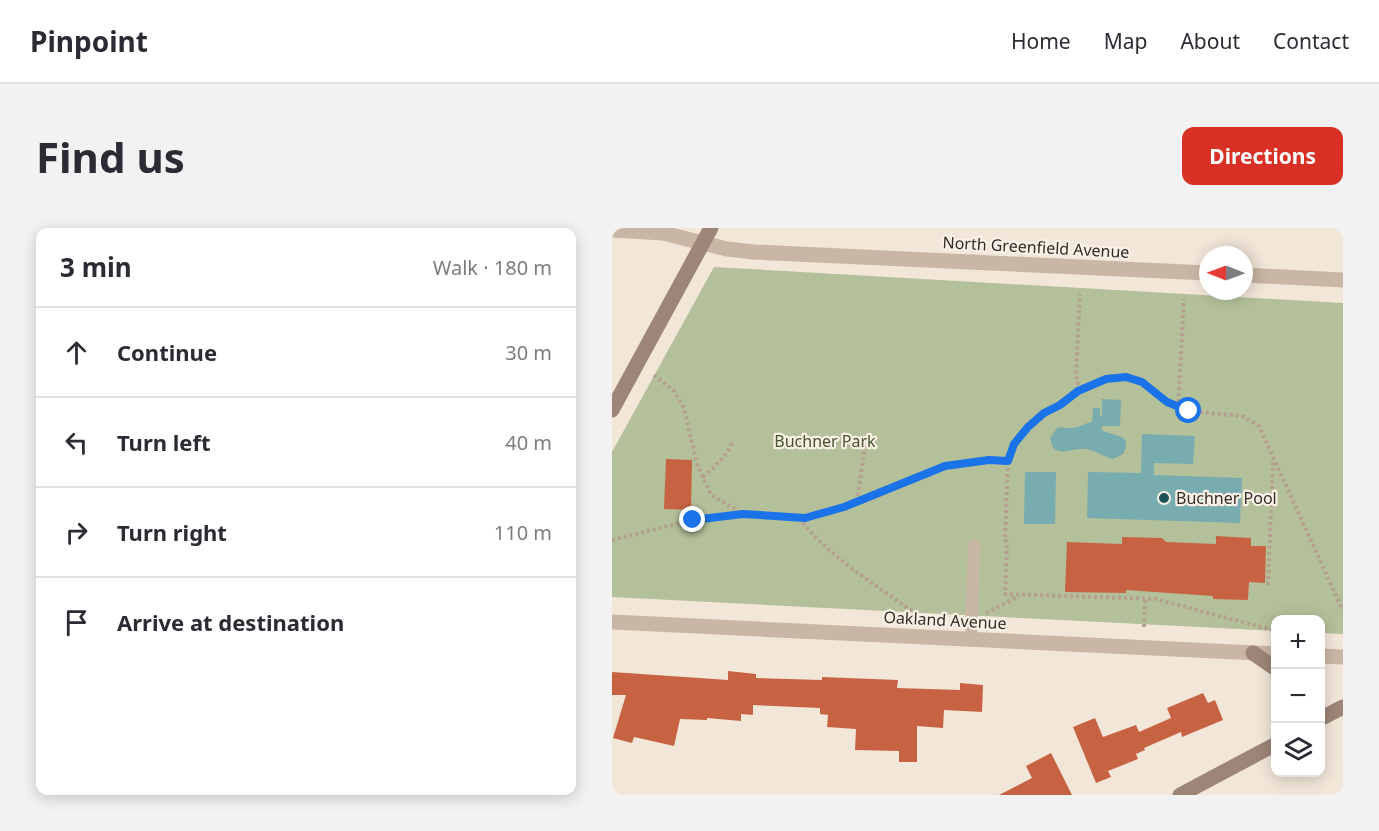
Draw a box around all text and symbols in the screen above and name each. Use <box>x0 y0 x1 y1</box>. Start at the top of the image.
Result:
text: Pinpoint <box>30 22 148 60</box>
text: Home <box>1011 27 1071 55</box>
text: Map <box>1104 27 1147 55</box>
text: About <box>1180 27 1240 55</box>
text: Contact <box>1273 27 1349 55</box>
button: Directions <box>1182 127 1343 185</box>
text: Find us <box>36 128 185 185</box>
street label: North Greenfield Avenue <box>942 231 1130 263</box>
north arrow <box>1199 246 1253 300</box>
text: 3 min <box>60 249 132 285</box>
text: Walk · 180 m <box>433 254 552 281</box>
icon: ahead <box>60 336 93 369</box>
text: Continue <box>117 337 217 367</box>
text: 30 m <box>505 339 552 366</box>
route start <box>1175 397 1201 423</box>
icon: left <box>60 426 93 459</box>
text: Turn left <box>117 427 211 457</box>
text: 40 m <box>505 429 552 456</box>
park label: Buchner Park <box>774 430 876 452</box>
place label: Buchner Pool <box>1176 487 1277 509</box>
marker: Buchner Pool <box>1157 491 1171 505</box>
route end <box>679 506 705 532</box>
icon: right <box>60 516 93 549</box>
text: Turn right <box>117 517 227 547</box>
text: 110 m <box>494 519 552 546</box>
icon: arrive <box>60 606 93 639</box>
street label: Oakland Avenue <box>883 606 1007 634</box>
text: Arrive at destination <box>117 607 344 637</box>
map controls <box>1271 615 1325 777</box>
button: + <box>1271 615 1325 669</box>
button: − <box>1271 669 1325 723</box>
button: layers <box>1271 723 1325 777</box>

